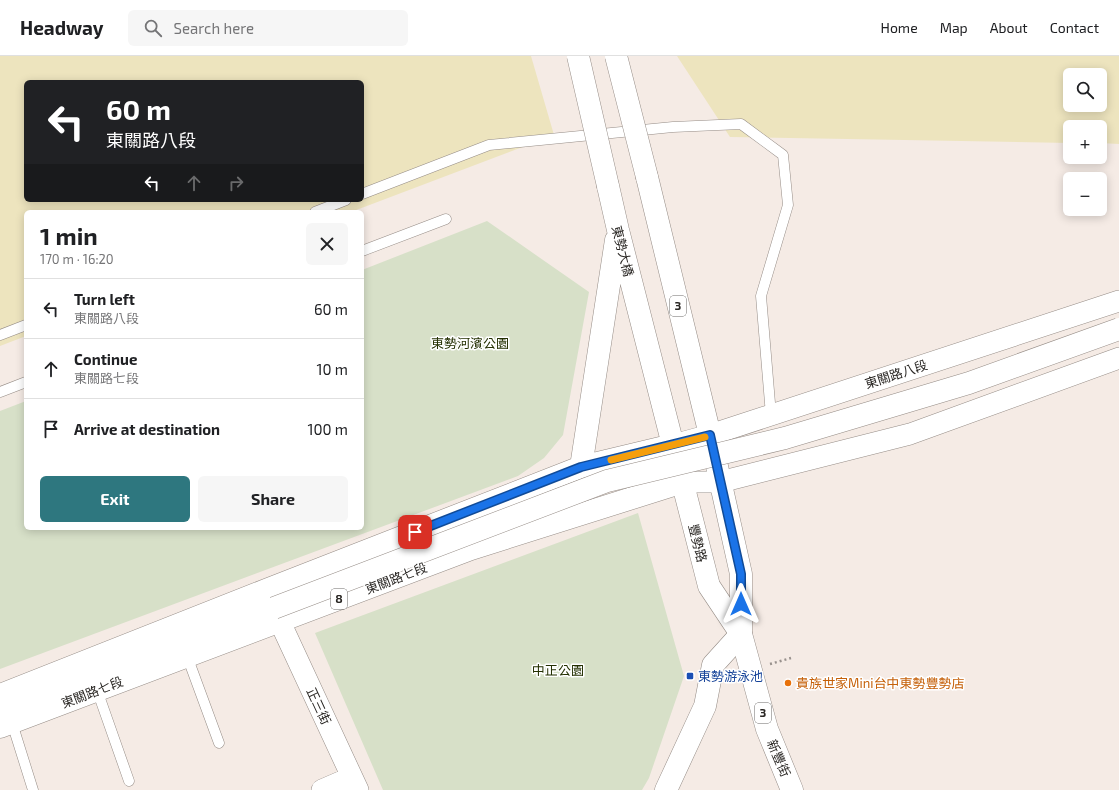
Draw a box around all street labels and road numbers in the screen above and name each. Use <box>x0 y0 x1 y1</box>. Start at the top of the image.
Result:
street label: 東勢大橋 <box>609 224 637 278</box>
road number: 3 <box>670 296 686 316</box>
street label: 東關路八段 <box>863 356 929 392</box>
street label: 豐勢路 <box>686 522 710 564</box>
street label: 東關路七段 <box>363 559 429 597</box>
road number: 8 <box>331 589 347 609</box>
street label: 東關路七段 <box>59 673 125 711</box>
street label: 正三街 <box>304 685 334 727</box>
road number: 3 <box>755 703 771 723</box>
street label: 新豐街 <box>764 737 794 779</box>

